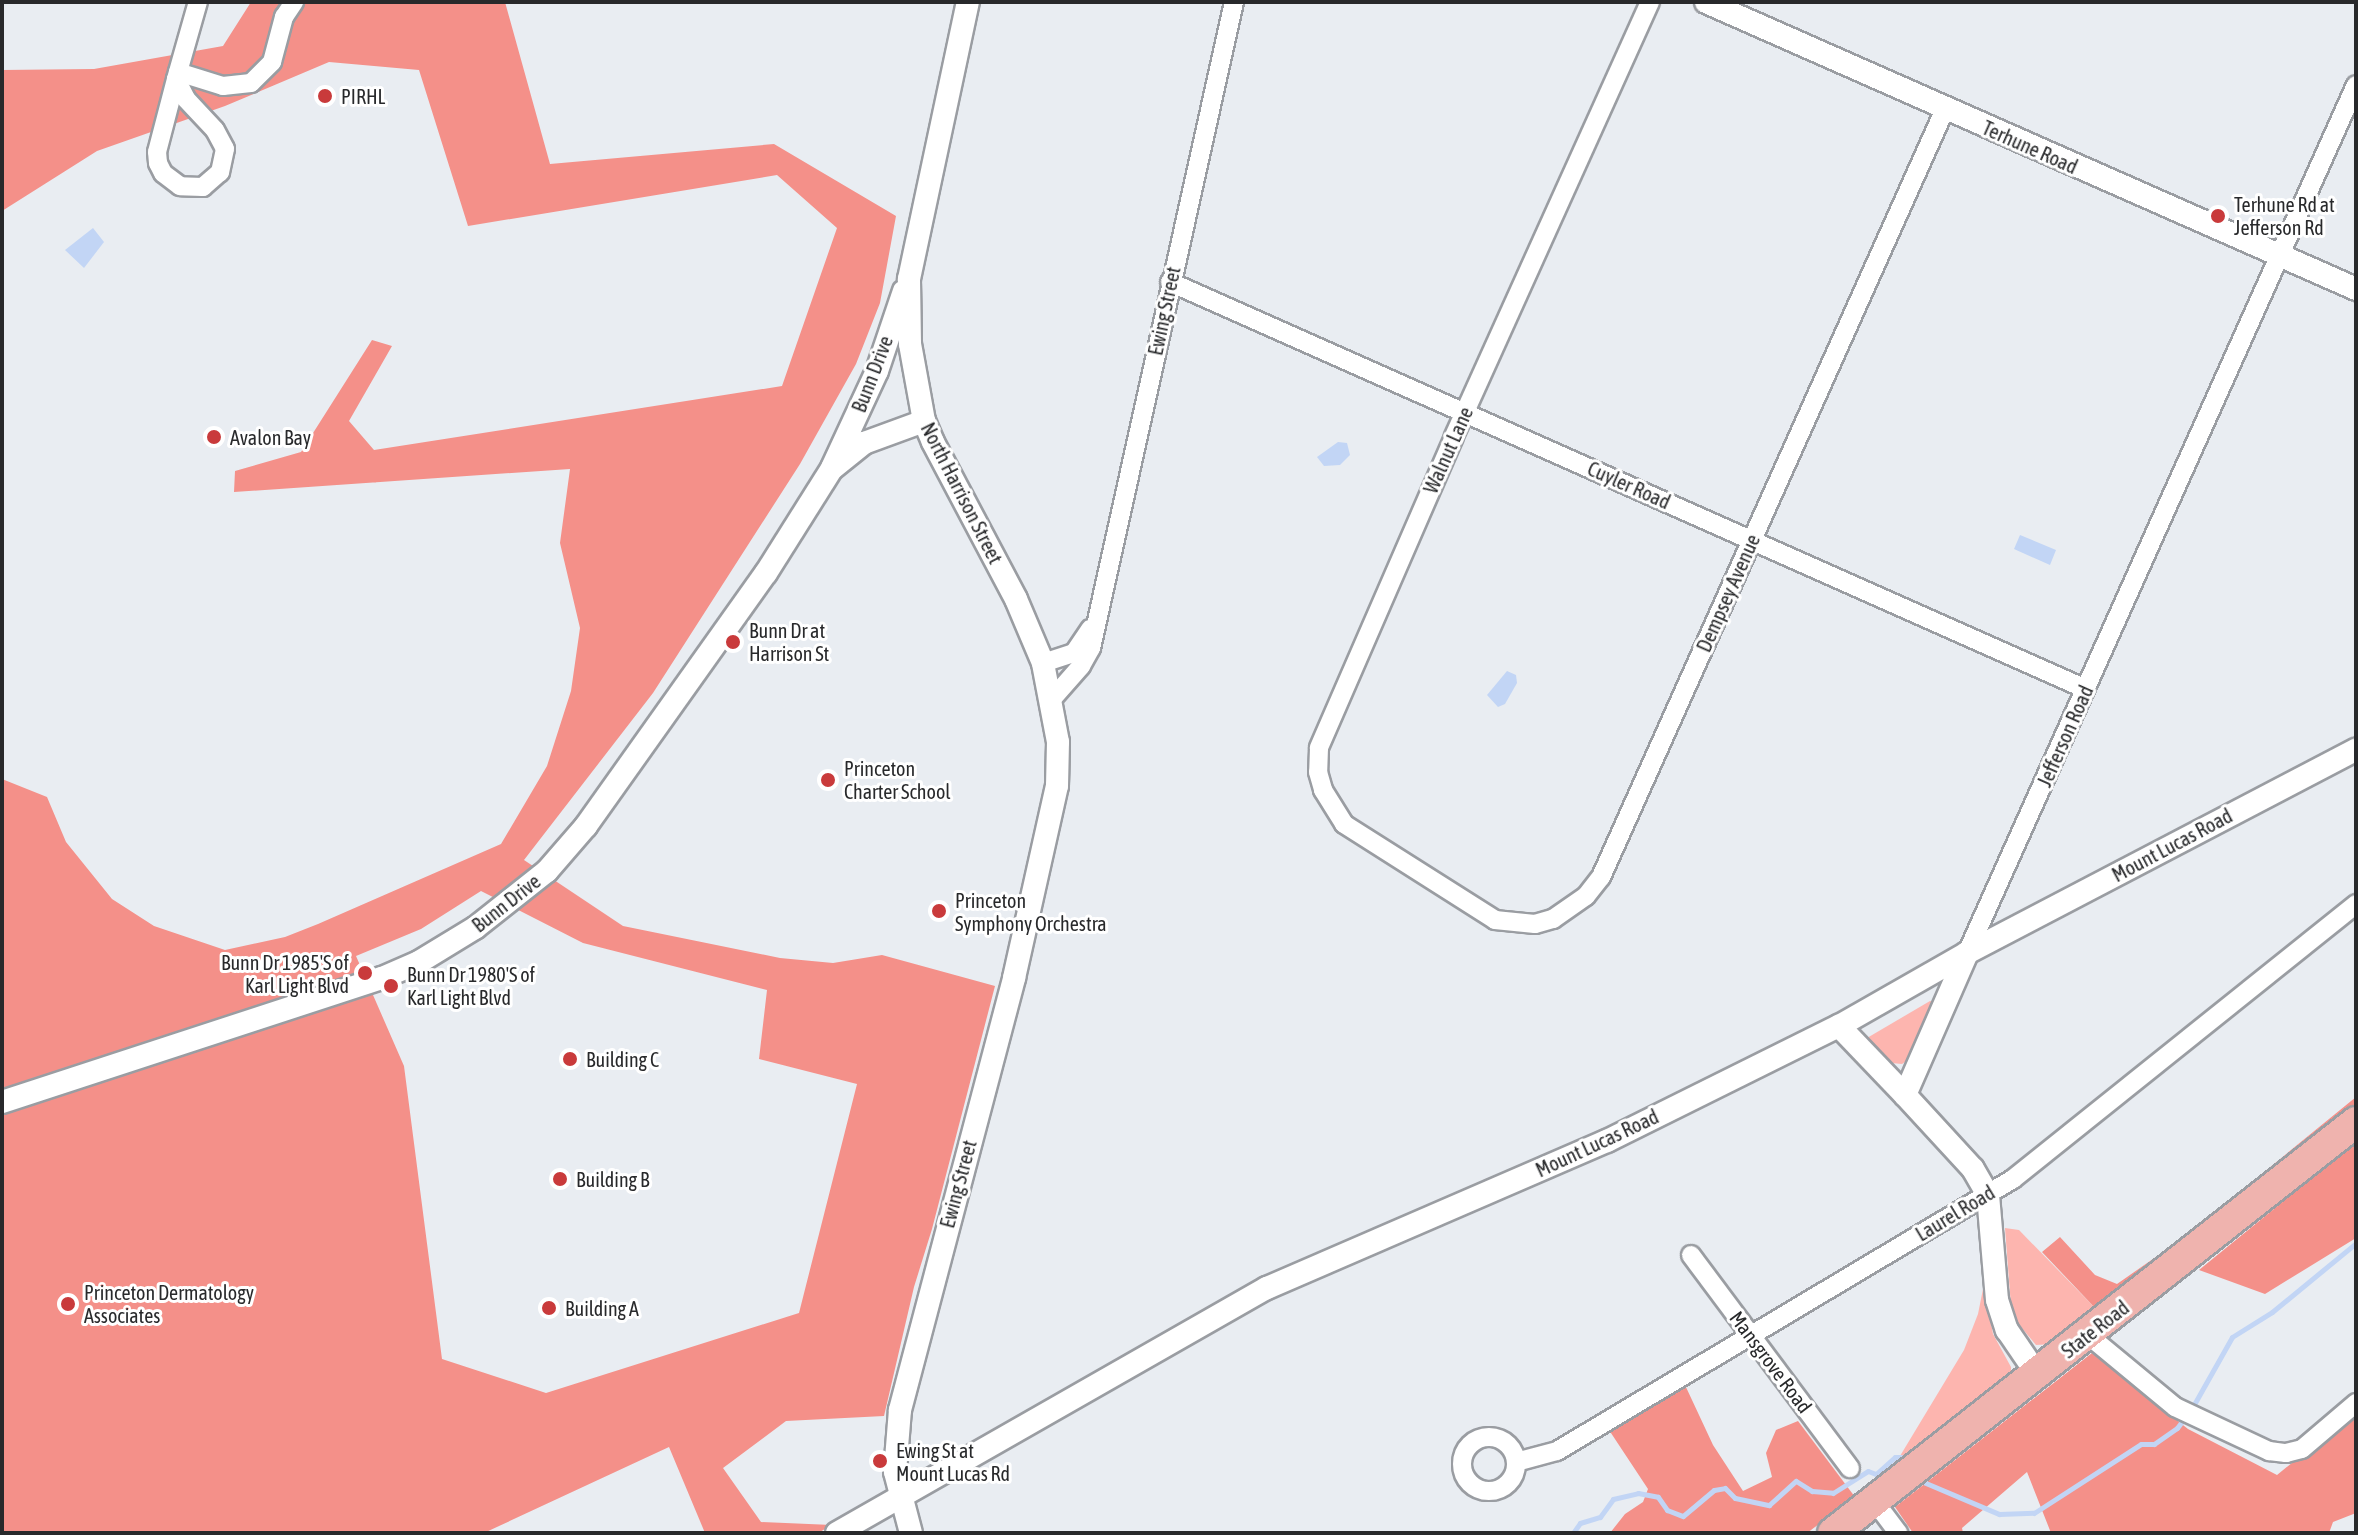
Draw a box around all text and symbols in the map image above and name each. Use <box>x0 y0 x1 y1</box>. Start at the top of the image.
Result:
place label: PIRHL <box>341 84 385 108</box>
marker: PIRHL <box>316 87 334 105</box>
street label: Terhune Road <box>1979 115 2081 179</box>
place label: Terhune Rd at Jefferson Rd <box>2234 192 2335 239</box>
marker: Terhune Rd at Jefferson Rd <box>2209 207 2227 225</box>
street label: Ewing Street <box>1143 264 1185 358</box>
street label: Bunn Drive <box>846 332 898 416</box>
street label: Walnut Lane <box>1418 403 1478 497</box>
street label: North Harrison Street <box>916 418 1008 568</box>
place label: Avalon Bay <box>230 425 311 449</box>
marker: Avalon Bay <box>205 428 223 446</box>
street label: Cuyler Road <box>1584 456 1674 514</box>
street label: Dempsey Avenue <box>1691 530 1765 656</box>
place label: Bunn Dr at Harrison St <box>749 618 829 665</box>
marker: Bunn Dr at Harrison St <box>724 633 742 651</box>
street label: Jefferson Road <box>2032 682 2098 790</box>
place label: Princeton Charter School <box>844 756 951 803</box>
marker: Princeton Charter School <box>819 771 837 789</box>
street label: Mount Lucas Road <box>2108 803 2236 887</box>
street label: Bunn Drive <box>467 869 545 937</box>
place label: Princeton Symphony Orchestra <box>955 888 1106 935</box>
marker: Princeton Symphony Orchestra <box>930 902 948 920</box>
place label: Bunn Dr 1985'S of Karl Light Blvd <box>221 950 349 997</box>
place label: Bunn Dr 1980'S of Karl Light Blvd <box>407 962 535 1009</box>
marker: Bunn Dr 1985'S of Karl Light Blvd <box>356 964 374 982</box>
marker: Bunn Dr 1980'S of Karl Light Blvd <box>382 977 400 995</box>
place label: Building C <box>586 1047 659 1071</box>
marker: Building C <box>561 1050 579 1068</box>
street label: Mount Lucas Road <box>1532 1104 1662 1182</box>
street label: Ewing Street <box>935 1137 981 1231</box>
place label: Building B <box>576 1167 649 1191</box>
marker: Building B <box>551 1170 569 1188</box>
street label: Laurel Road <box>1911 1180 1999 1246</box>
place label: Princeton Dermatology Associates <box>84 1280 254 1327</box>
marker: Princeton Dermatology Associates <box>59 1295 77 1313</box>
street label: State Road <box>2056 1295 2134 1363</box>
place label: Building A <box>565 1296 639 1320</box>
marker: Building A <box>540 1299 558 1317</box>
street label: Mansgrove Road <box>1725 1306 1817 1418</box>
place label: Ewing St at Mount Lucas Rd <box>896 1438 1010 1485</box>
marker: Ewing St at Mount Lucas Rd <box>871 1452 889 1470</box>

